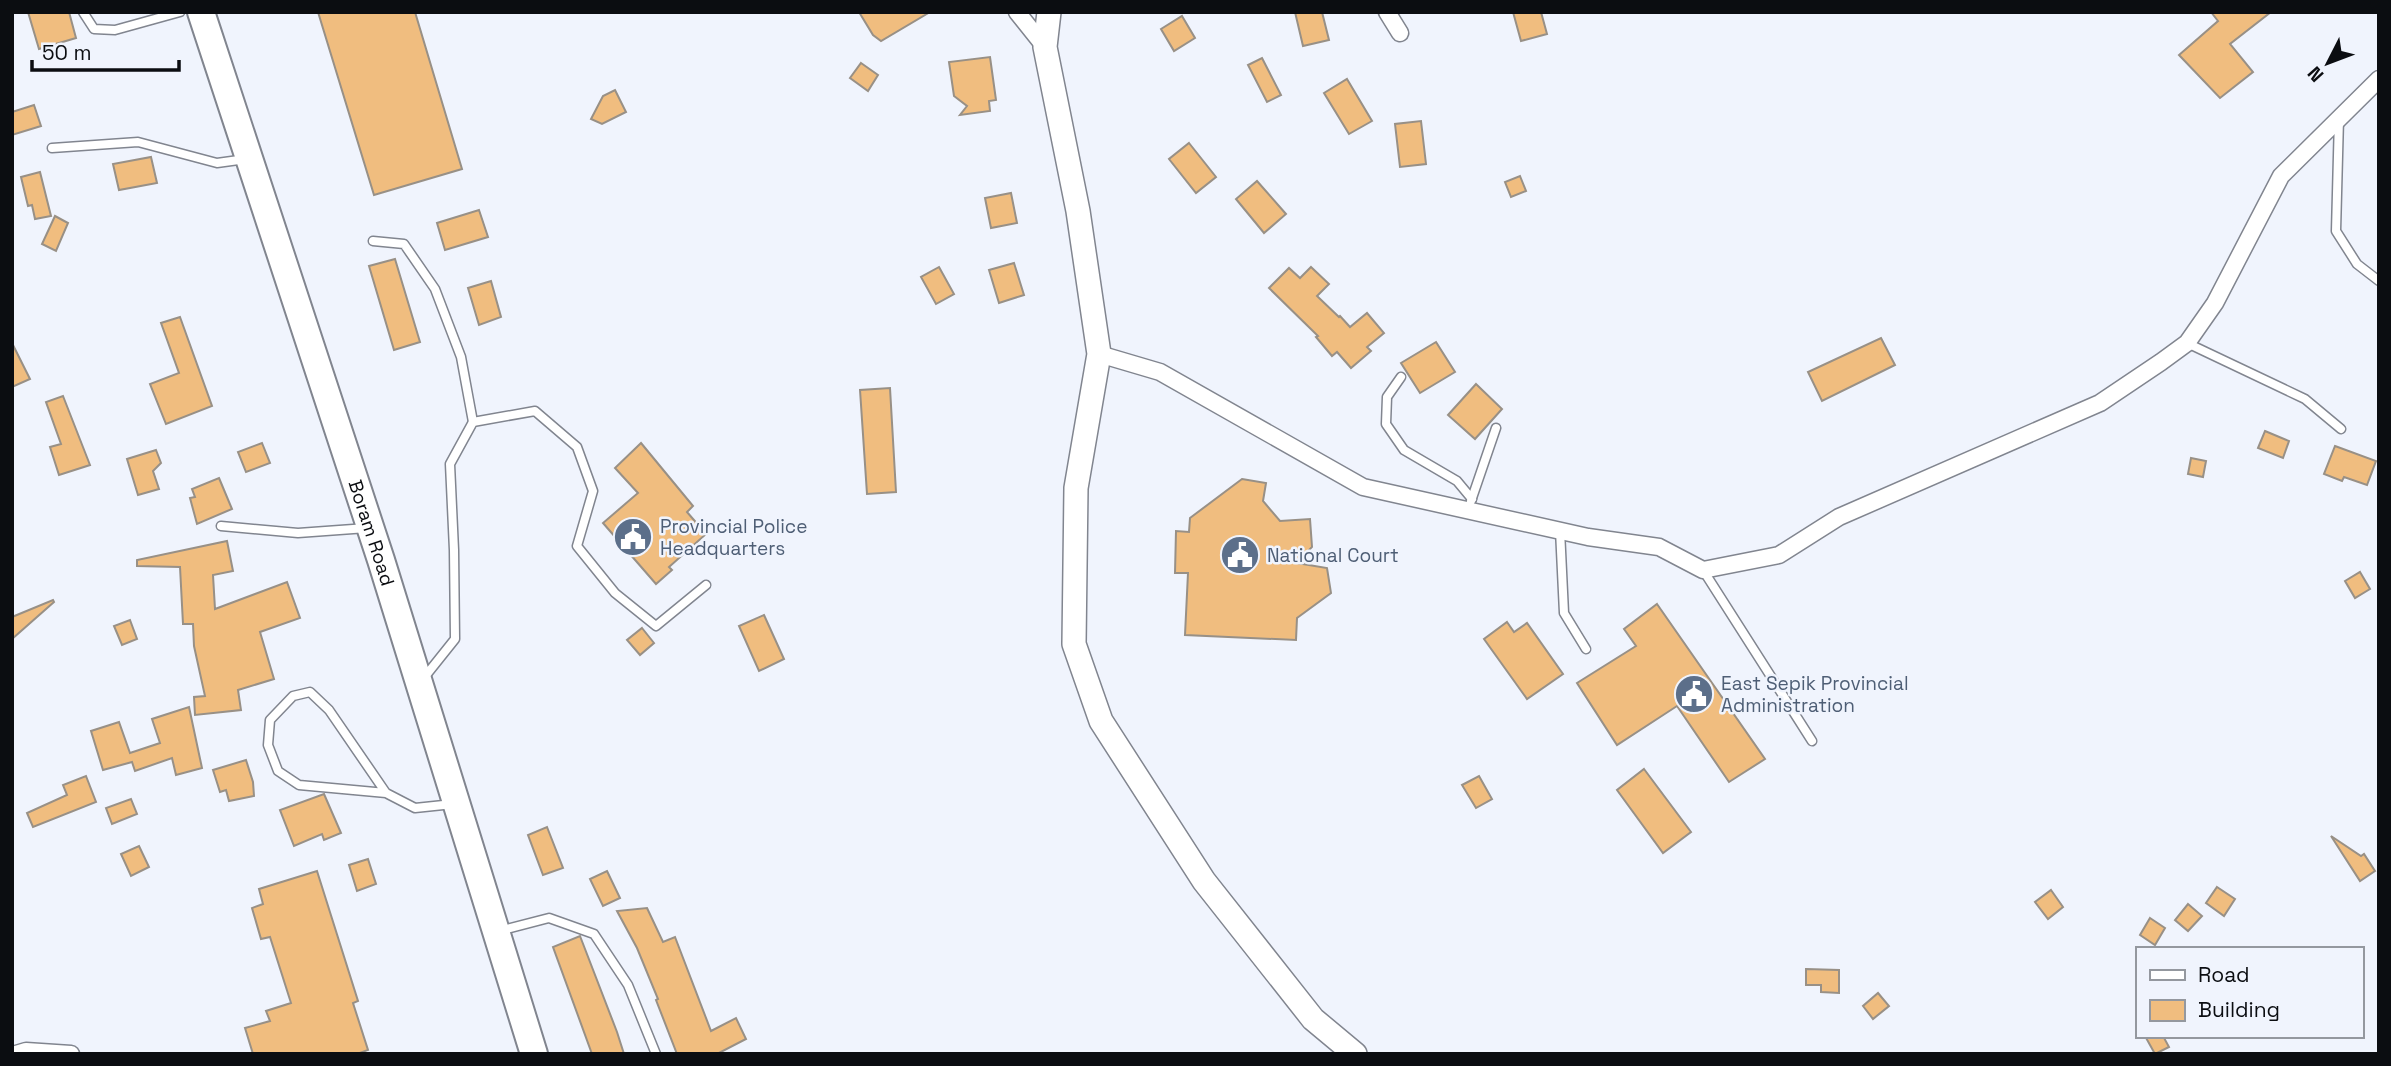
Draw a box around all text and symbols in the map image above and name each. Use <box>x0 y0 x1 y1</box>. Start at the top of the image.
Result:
scale bar <box>32 28 178 72</box>
north arrow <box>2293 28 2363 98</box>
text: 50 m <box>42 39 92 66</box>
text: N <box>2302 61 2329 87</box>
street label: Boram Road <box>343 476 401 589</box>
place label: Provincial Police Headquarters <box>660 514 807 561</box>
public building icon: Provincial Police Headquarters <box>612 516 654 558</box>
public building icon: National Court <box>1219 534 1261 576</box>
place label: National Court <box>1267 543 1399 568</box>
place label: East Sepik Provincial Administration <box>1721 671 1909 718</box>
public building icon: East Sepik Provincial Administration <box>1673 673 1715 715</box>
legend <box>2136 947 2363 1038</box>
text: Road <box>2198 961 2250 988</box>
text: Building <box>2198 996 2280 1023</box>

